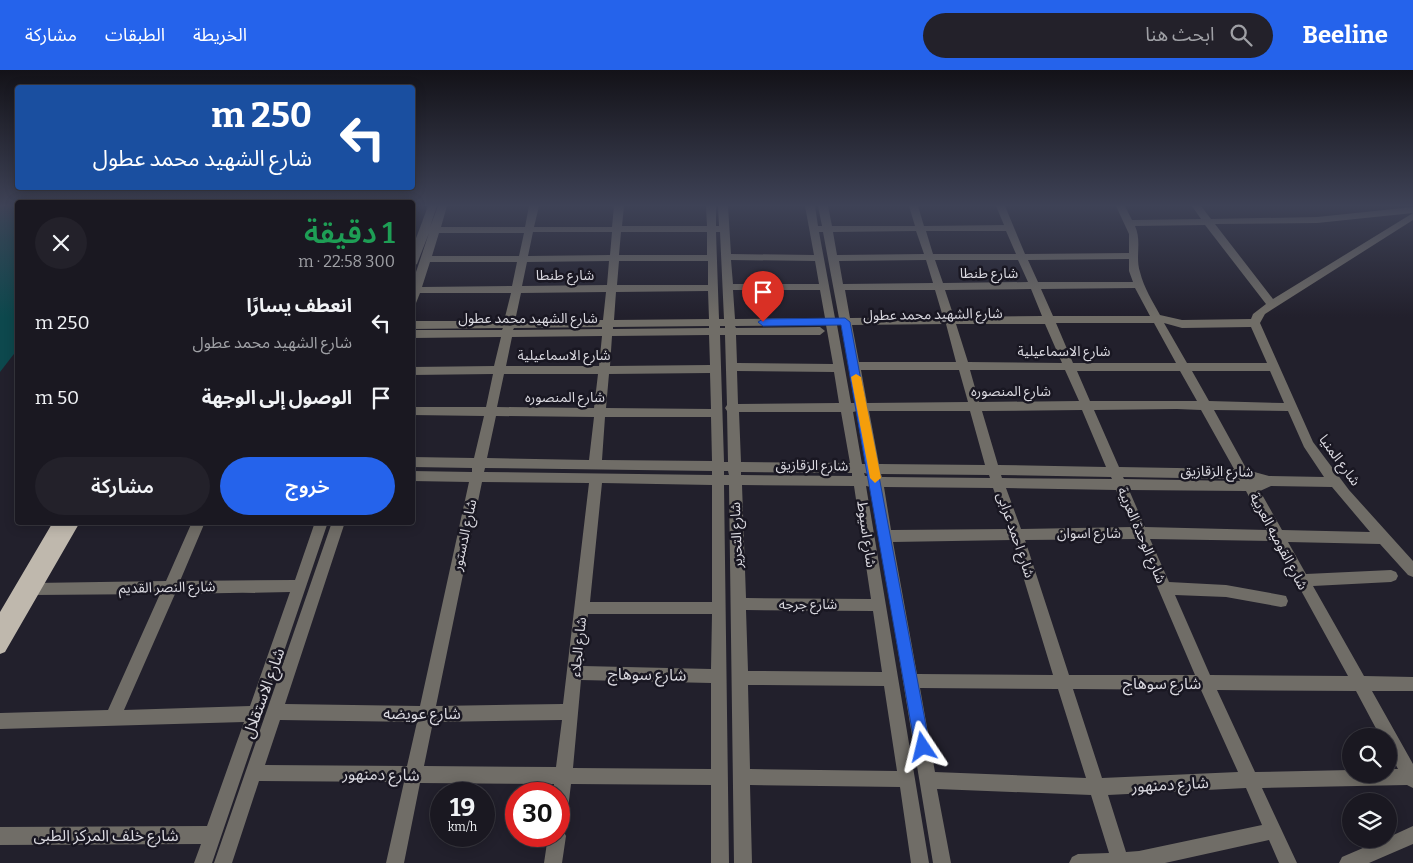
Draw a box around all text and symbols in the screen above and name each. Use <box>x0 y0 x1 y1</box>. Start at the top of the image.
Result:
search box <box>923 13 1273 58</box>
icon: search <box>1227 21 1255 49</box>
text: Beeline <box>1303 21 1388 49</box>
text: ابحث هنا <box>1145 23 1215 46</box>
text: مشاركة <box>25 24 77 46</box>
text: الطبقات <box>105 24 165 46</box>
text: الخريطة <box>193 24 247 46</box>
text: 250 m <box>211 94 312 136</box>
icon: left <box>330 105 395 170</box>
text: شارع الشهيد محمد عطول <box>93 145 312 172</box>
text: 1 دقيقة <box>304 215 395 251</box>
button: close <box>35 217 87 269</box>
text: 300 m · 22:58 <box>298 252 395 271</box>
street label: شارع طنطا <box>960 265 1018 284</box>
street label: شارع طنطا <box>536 267 594 286</box>
pin <box>742 271 784 322</box>
icon: arrive <box>749 278 777 306</box>
text: انعطف يسارًا <box>247 294 352 317</box>
street label: شارع الشهيد محمد عطول <box>863 305 1003 326</box>
icon: left <box>367 309 395 337</box>
street label: شارع الشهيد محمد عطول <box>458 310 598 329</box>
text: 250 m <box>35 311 90 334</box>
text: شارع الشهيد محمد عطول <box>193 333 352 352</box>
street label: شارع الاسماعيلية <box>1017 343 1111 362</box>
street label: شارع الاسماعيلية <box>517 347 611 366</box>
street label: شارع المنصوره <box>971 383 1051 402</box>
icon: arrive <box>367 384 395 412</box>
text: 50 m <box>35 386 79 409</box>
text: الوصول إلى الوجهة <box>202 386 352 409</box>
street label: شارع المنصوره <box>525 389 605 408</box>
street label: شارع المنيا <box>1314 431 1364 490</box>
street label: شارع الزقازيق <box>775 456 849 477</box>
button: مشاركة <box>35 457 210 515</box>
button: خروج <box>220 457 395 515</box>
street label: شارع الزقازيق <box>1180 462 1254 483</box>
street label: شارع الوحدة العربية <box>1112 484 1169 587</box>
street label: شارع احمد عرابى <box>991 490 1038 581</box>
street label: شارع القوميه العربية <box>1244 490 1311 594</box>
street label: شارع الدستور <box>448 498 482 574</box>
street label: شارع اسيوط <box>851 500 880 569</box>
street label: شارع التحرير <box>727 502 748 569</box>
street label: شارع اسوان <box>1057 525 1121 544</box>
street label: شارع النصر القديم <box>118 578 216 599</box>
street label: شارع جرجه <box>779 596 837 615</box>
street label: شارع الجلاء <box>567 616 592 678</box>
street label: شارع الاستقلال <box>238 645 291 742</box>
street label: شارع سوهاج <box>608 664 686 688</box>
street label: شارع سوهاج <box>1123 674 1201 696</box>
street label: شارع عويضه <box>383 704 461 726</box>
position arrow <box>896 720 948 772</box>
map controls <box>1342 728 1397 848</box>
button: search <box>1342 728 1397 783</box>
street label: شارع دمنهور <box>341 764 420 788</box>
street label: شارع دمنهور <box>1130 773 1209 799</box>
speed limit sign: 30 <box>505 782 570 847</box>
text: 19 <box>450 793 475 823</box>
button: layers <box>1342 793 1397 848</box>
text: km/h <box>448 820 477 834</box>
street label: شارع خلف المركز الطبى <box>33 826 179 848</box>

